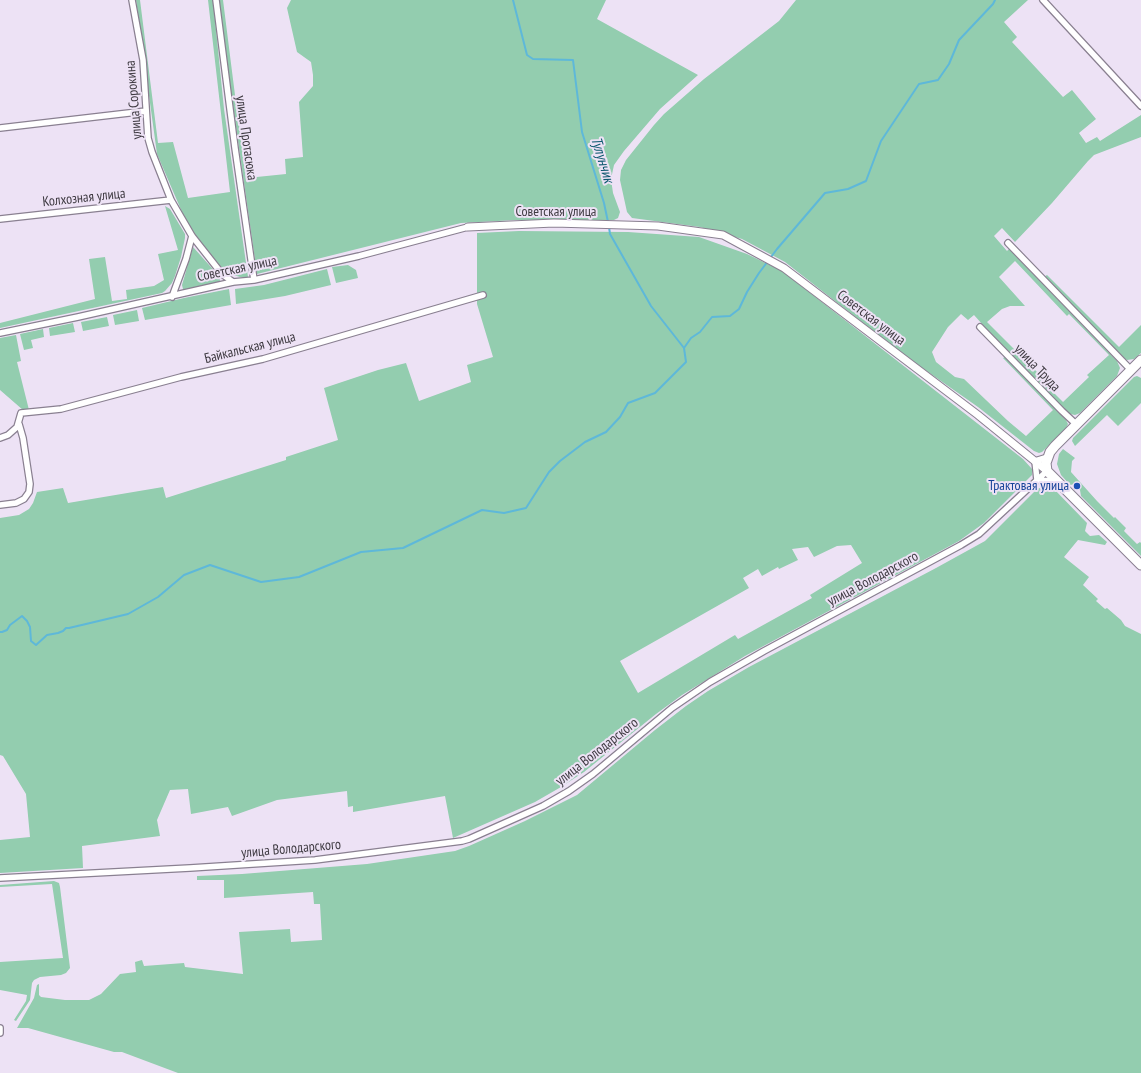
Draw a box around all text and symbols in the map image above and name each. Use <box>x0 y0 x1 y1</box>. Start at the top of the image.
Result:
street label: улица Сорокина <box>122 60 146 140</box>
street label: улица Протасюка <box>232 95 260 181</box>
water label: Тулунчик <box>586 135 618 185</box>
street label: Колхозная улица <box>42 185 126 211</box>
street label: Советская улица <box>516 204 596 220</box>
street label: Советская улица <box>196 252 278 286</box>
street label: Советская улица <box>834 287 908 349</box>
street label: Байкальская улица <box>203 329 297 367</box>
street label: улица Труда <box>1010 341 1064 395</box>
place label: Трактовая улица <box>988 478 1069 494</box>
marker: Трактовая улица <box>1072 481 1082 491</box>
street label: улица Володарского <box>825 548 921 610</box>
street label: улица Володарского <box>552 715 642 789</box>
street label: улица Володарского <box>240 836 342 862</box>

